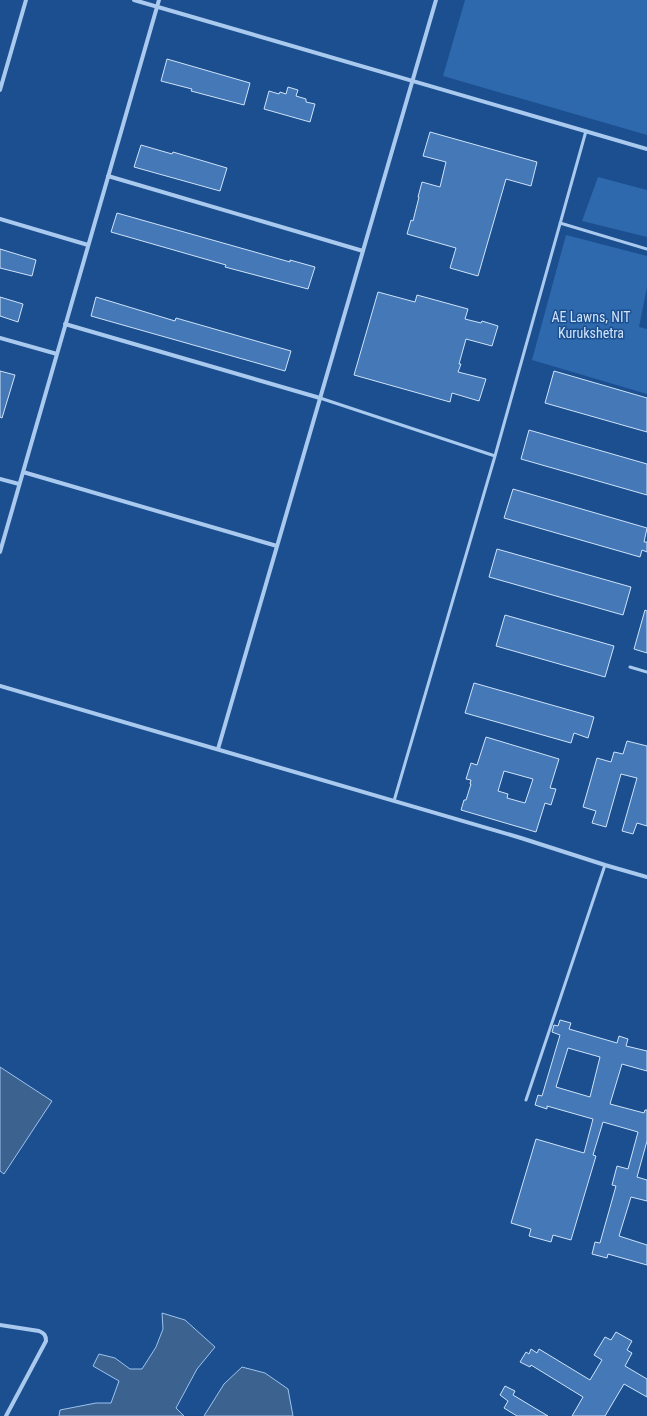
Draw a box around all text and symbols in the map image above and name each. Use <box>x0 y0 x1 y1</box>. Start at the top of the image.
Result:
park label: AE Lawns, NIT Kurukshetra <box>551 309 631 341</box>

